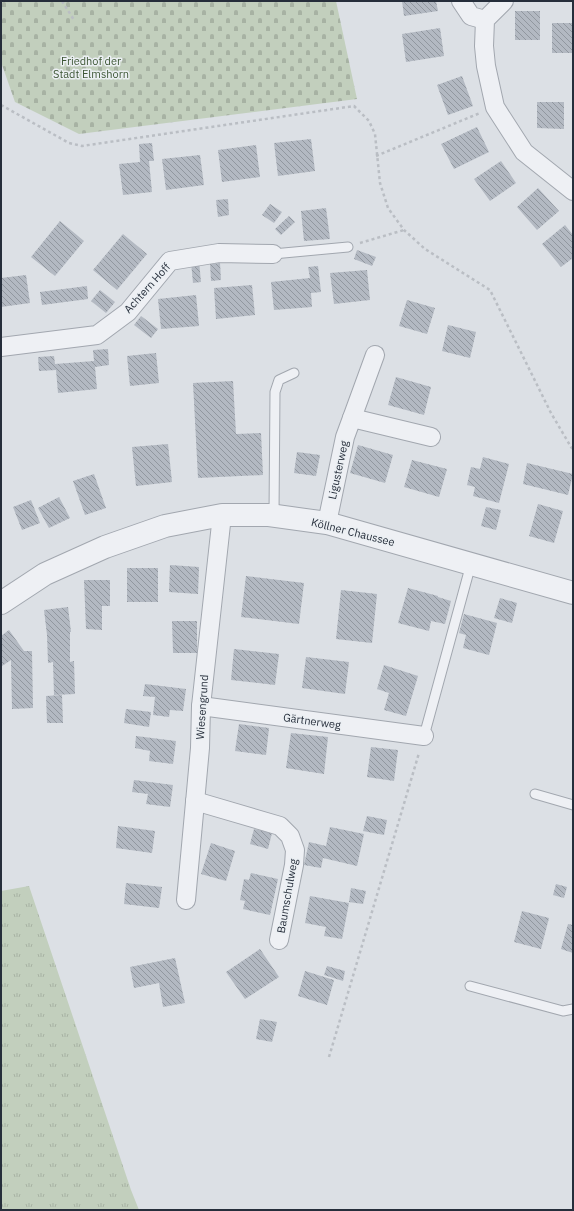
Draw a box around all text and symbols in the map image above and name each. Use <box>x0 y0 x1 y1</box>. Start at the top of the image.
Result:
park label: Friedhof der Stadt Elmshorn <box>53 54 129 81</box>
street label: Achtern Hoff <box>121 260 173 316</box>
street label: Ligusterweg <box>325 439 351 501</box>
street label: Köllner Chaussee <box>310 515 396 549</box>
street label: Wiesengrund <box>193 674 211 740</box>
street label: Gärtnerweg <box>282 710 342 732</box>
street label: Baumschulweg <box>274 857 300 934</box>

